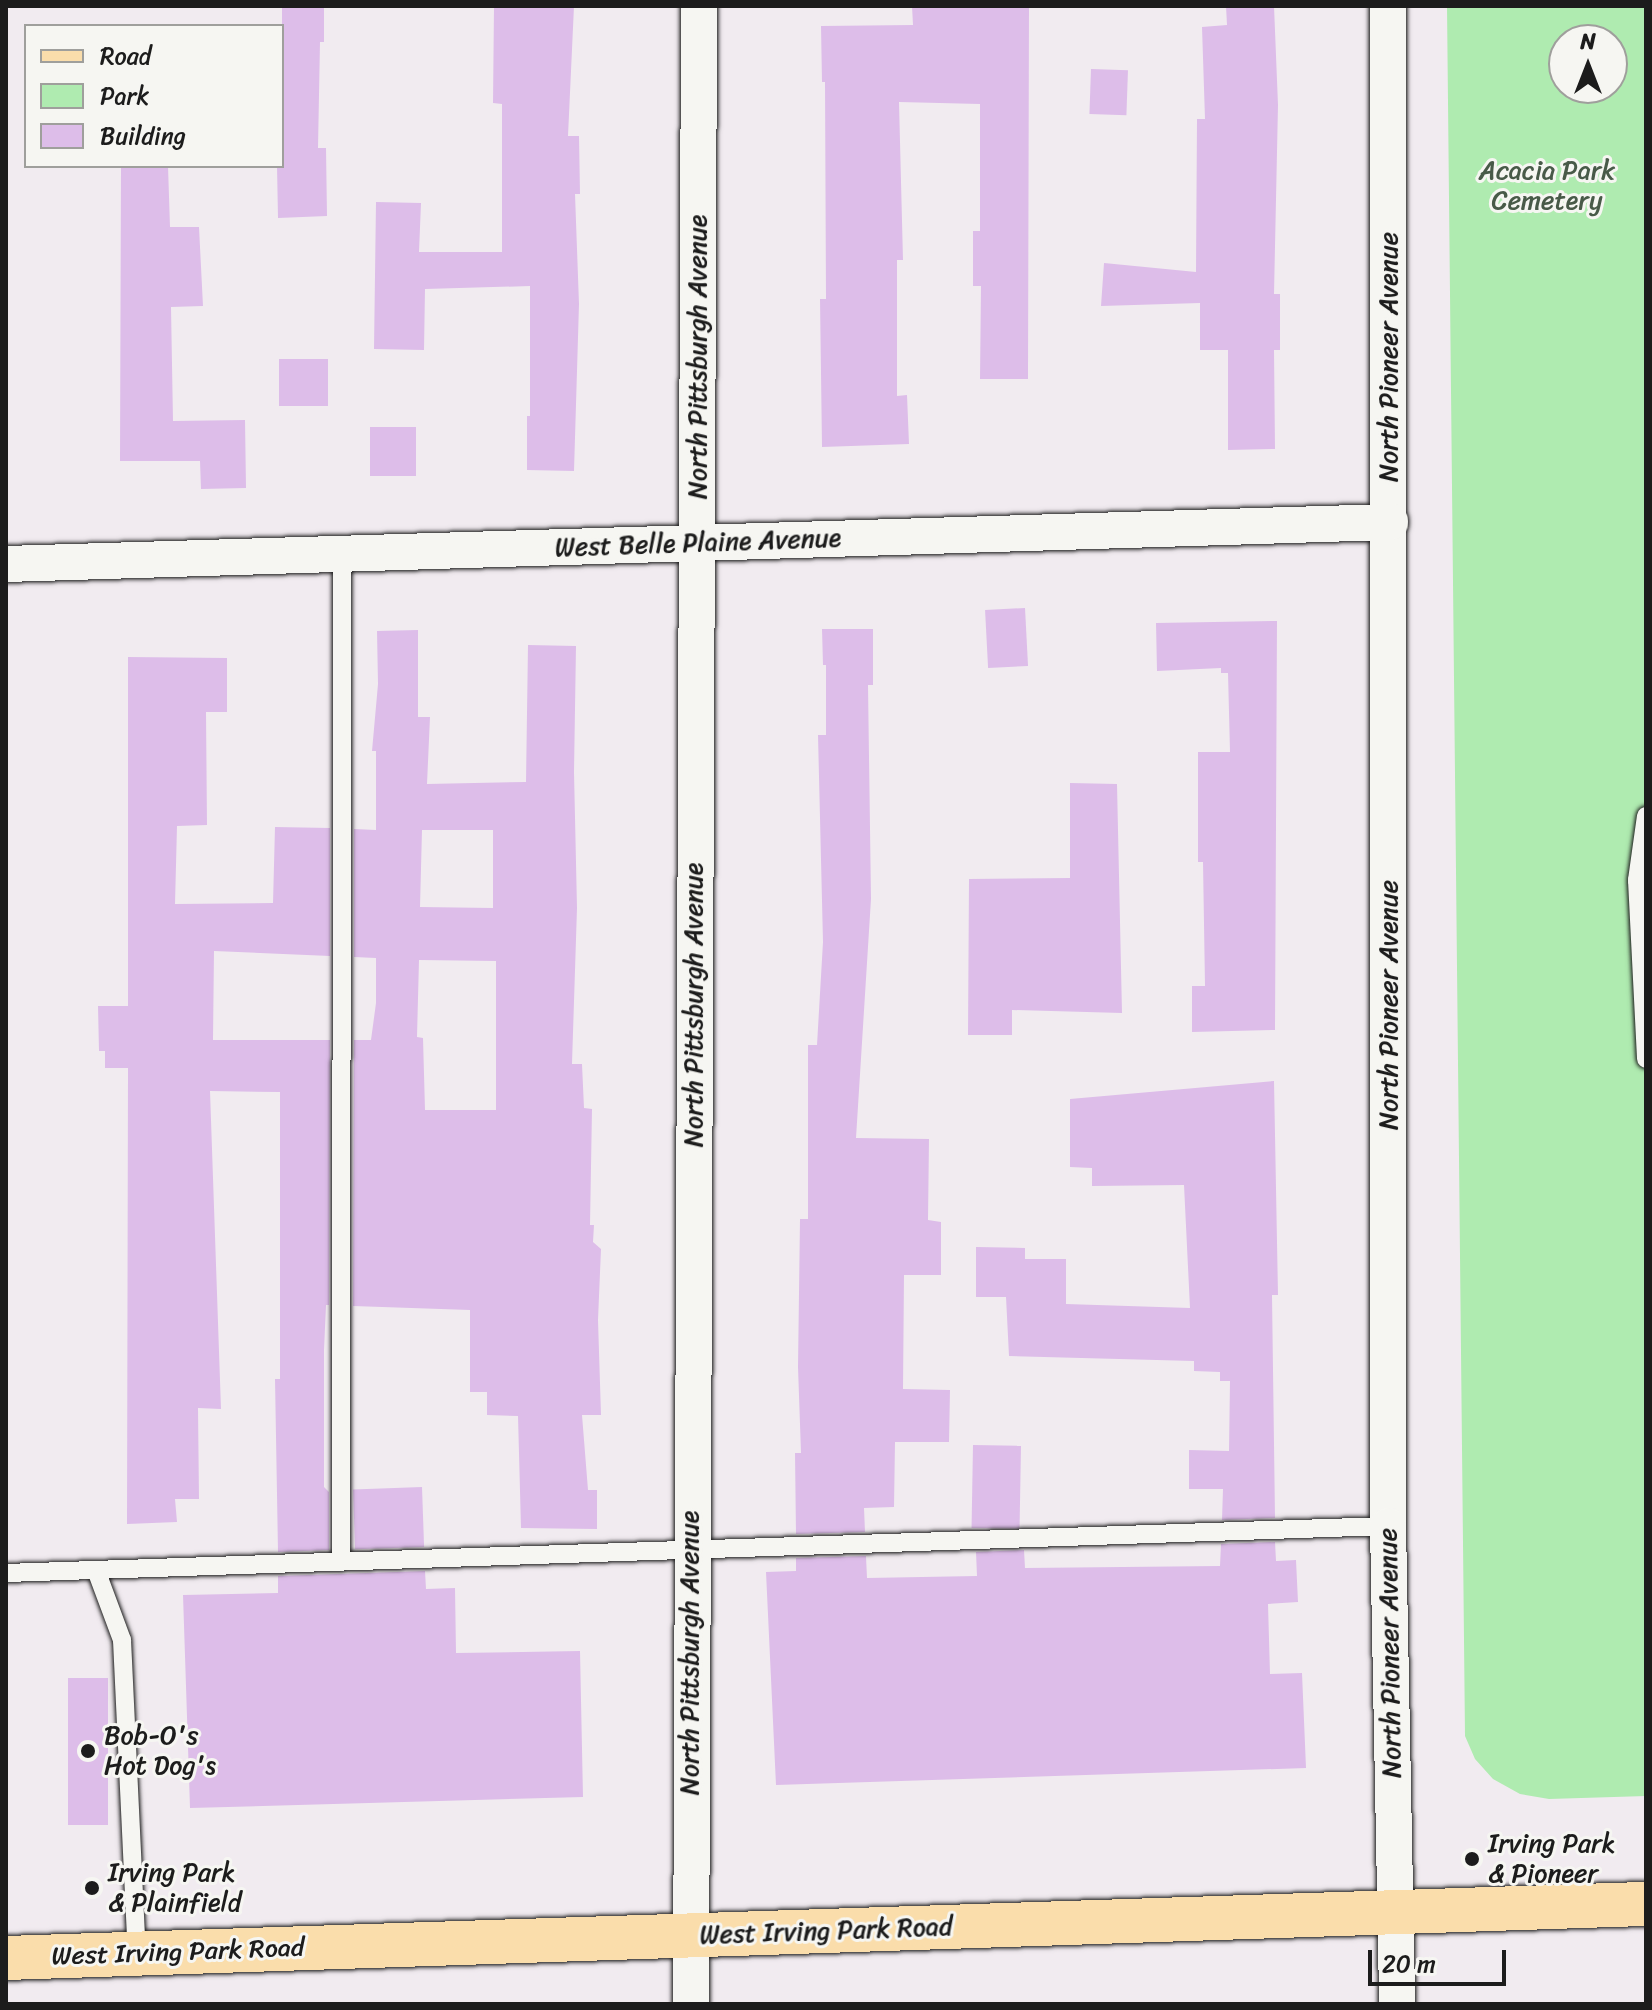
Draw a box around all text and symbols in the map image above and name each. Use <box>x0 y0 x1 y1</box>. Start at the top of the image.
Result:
text: N <box>1580 22 1596 61</box>
legend <box>24 24 284 168</box>
north arrow <box>1548 24 1628 104</box>
text: Road <box>100 35 151 77</box>
text: Park <box>100 75 149 117</box>
text: Building <box>100 115 186 157</box>
park label: Acacia Park Cemetery <box>1479 155 1615 216</box>
street label: North Pittsburgh Avenue <box>682 214 714 500</box>
street label: North Pioneer Avenue <box>1373 232 1405 482</box>
street label: West Belle Plaine Avenue <box>554 522 842 564</box>
street label: North Pittsburgh Avenue <box>678 862 710 1148</box>
street label: North Pioneer Avenue <box>1373 880 1405 1130</box>
street label: North Pittsburgh Avenue <box>674 1510 706 1796</box>
street label: North Pioneer Avenue <box>1372 1528 1408 1778</box>
place label: Bob-O's Hot Dog's <box>104 1720 217 1782</box>
marker: Bob-O's Hot Dog's <box>79 1742 97 1760</box>
place label: Irving Park & Pioneer <box>1488 1828 1616 1890</box>
marker: Irving Park & Pioneer <box>1463 1850 1481 1868</box>
place label: Irving Park & Plainfield <box>108 1857 242 1918</box>
marker: Irving Park & Plainfield <box>83 1879 101 1897</box>
street label: West Irving Park Road <box>699 1911 953 1951</box>
street label: West Irving Park Road <box>51 1932 305 1972</box>
scale bar <box>1372 1934 1510 1984</box>
text: 20 m <box>1382 1943 1436 1985</box>

